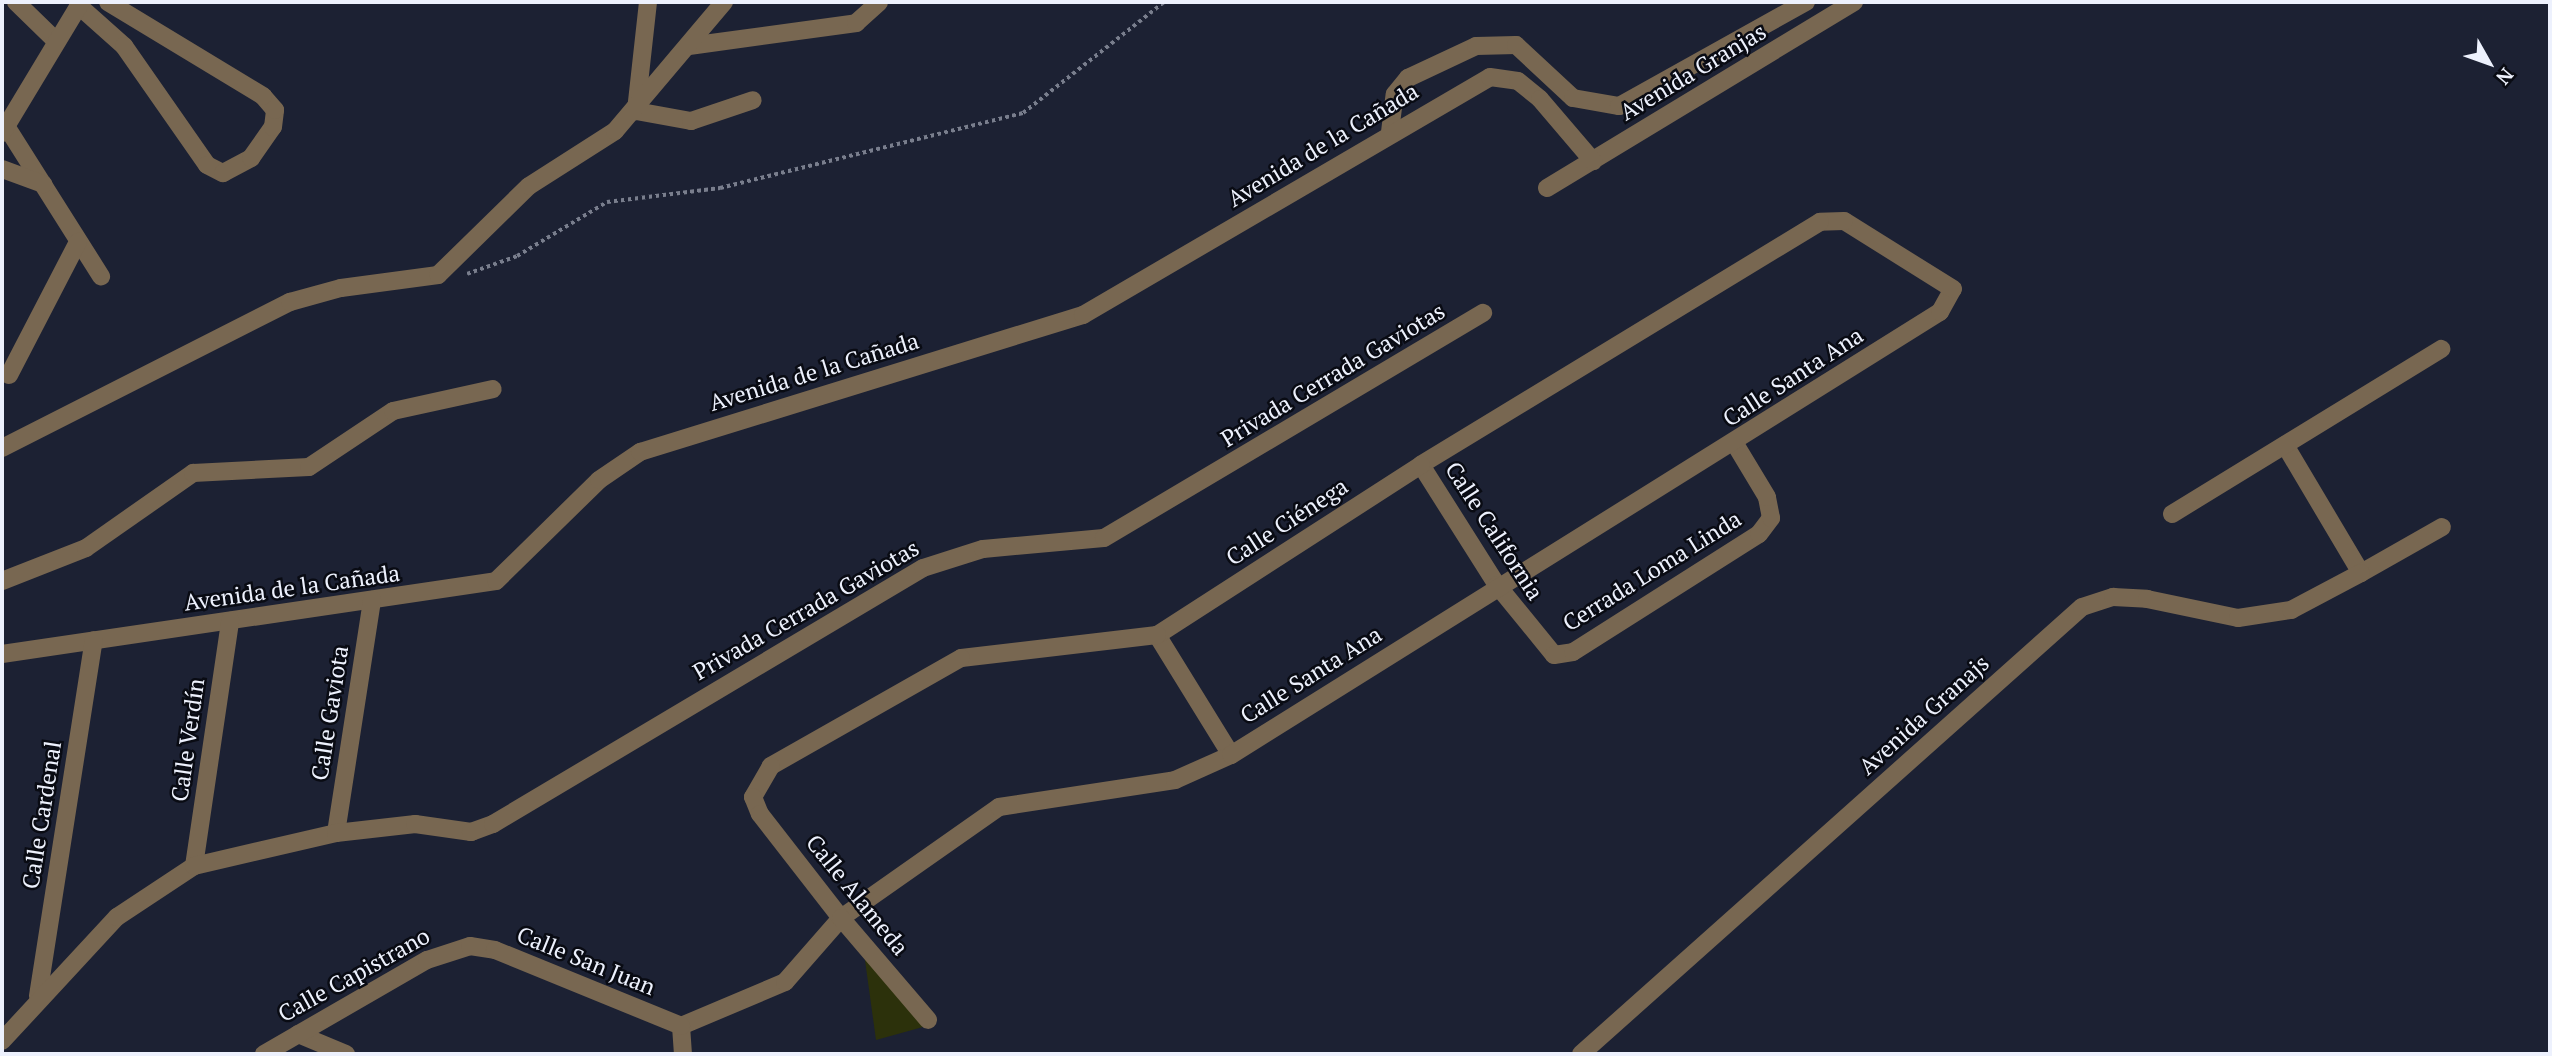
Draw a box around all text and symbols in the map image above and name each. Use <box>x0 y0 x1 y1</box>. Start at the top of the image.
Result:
street label: Avenida Granjas <box>1615 18 1771 126</box>
north arrow <box>2454 28 2524 98</box>
text: N <box>2491 63 2520 90</box>
street label: Avenida de la Cañada <box>1223 77 1423 213</box>
street label: Privada Cerrada Gaviotas <box>1216 297 1450 453</box>
street label: Calle Santa Ana <box>1718 321 1868 433</box>
street label: Avenida de la Cañada <box>706 327 922 417</box>
street label: Calle California <box>1439 457 1549 605</box>
street label: Calle Ciénega <box>1221 472 1353 572</box>
street label: Cerrada Loma Linda <box>1558 505 1746 637</box>
street label: Privada Cerrada Gaviotas <box>688 534 924 686</box>
street label: Avenida de la Cañada <box>182 559 402 617</box>
street label: Calle Santa Ana <box>1235 620 1387 730</box>
street label: Calle Gaviota <box>306 644 354 782</box>
street label: Avenida Granajs <box>1853 649 1995 781</box>
street label: Calle Verdín <box>166 676 210 804</box>
street label: Calle Cardenal <box>17 739 67 891</box>
street label: Calle Alameda <box>800 829 914 961</box>
street label: Calle San Juan <box>513 921 659 1001</box>
street label: Calle Capistrano <box>273 922 435 1028</box>

